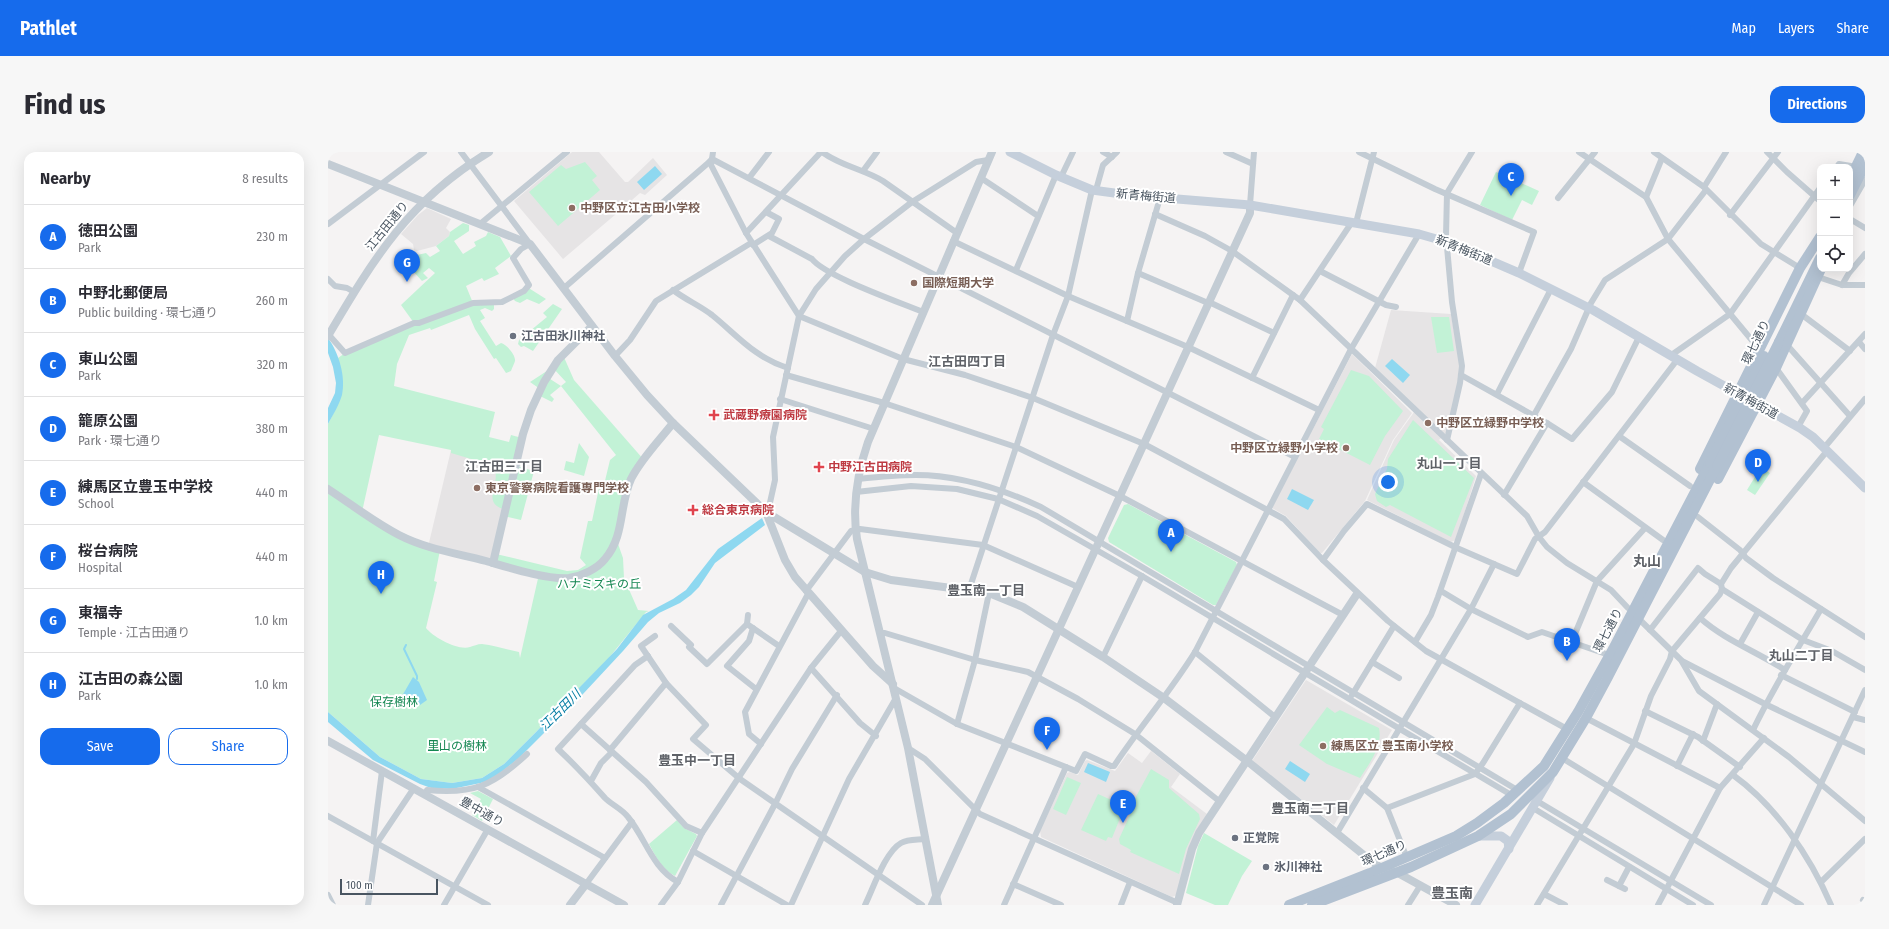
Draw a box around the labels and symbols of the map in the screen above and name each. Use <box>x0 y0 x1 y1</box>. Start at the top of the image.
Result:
pin: C <box>1498 163 1524 196</box>
street label: 新青梅街道 <box>1115 186 1177 206</box>
street label: 江古田通り <box>363 198 411 254</box>
place label: 中野区立江古田小学校 <box>580 201 700 215</box>
marker: 中野区立江古田小学校 <box>567 203 577 213</box>
street label: 新青梅街道 <box>1434 232 1494 268</box>
pin: G <box>394 249 420 282</box>
place label: 国際短期大学 <box>922 276 994 290</box>
marker: 国際短期大学 <box>909 278 919 288</box>
street label: 環七通り <box>1739 317 1773 367</box>
place label: 江古田氷川神社 <box>521 329 605 343</box>
marker: 江古田氷川神社 <box>508 331 518 341</box>
district label: 江古田四丁目 <box>928 354 1006 369</box>
street label: 新青梅街道 <box>1721 380 1781 422</box>
place label: 武蔵野療園病院 <box>723 408 807 422</box>
marker: 武蔵野療園病院 <box>708 409 720 421</box>
place label: 中野区立緑野中学校 <box>1436 416 1544 430</box>
marker: 中野区立緑野中学校 <box>1423 418 1433 428</box>
place label: 中野区立緑野小学校 <box>1230 441 1338 455</box>
marker: 中野区立緑野小学校 <box>1341 443 1351 453</box>
pin: D <box>1745 449 1771 482</box>
district label: 丸山一丁目 <box>1416 456 1482 471</box>
district label: 江古田三丁目 <box>465 459 543 474</box>
place label: 中野江古田病院 <box>828 460 912 474</box>
marker: 中野江古田病院 <box>813 461 825 473</box>
your location <box>1378 472 1398 492</box>
place label: 東京警察病院看護専門学校 <box>485 481 629 495</box>
marker: 東京警察病院看護専門学校 <box>472 483 482 493</box>
place label: 総合東京病院 <box>702 503 774 517</box>
marker: 総合東京病院 <box>687 504 699 516</box>
pin: A <box>1158 519 1184 552</box>
district label: 丸山 <box>1633 553 1661 570</box>
pin: H <box>368 561 394 594</box>
park label: ハナミズキの丘 <box>557 577 641 591</box>
district label: 豊玉南一丁目 <box>947 583 1025 598</box>
street label: 環七通り <box>1591 606 1625 654</box>
pin: B <box>1554 628 1580 661</box>
district label: 丸山二丁目 <box>1768 648 1834 663</box>
water label: 江古田川 <box>536 685 585 734</box>
park label: 保存樹林 <box>370 695 418 709</box>
pin: F <box>1034 717 1060 750</box>
park label: 里山の樹林 <box>427 739 487 753</box>
place label: 練馬区立 豊玉南小学校 <box>1331 739 1454 753</box>
marker: 練馬区立 豊玉南小学校 <box>1318 741 1328 751</box>
district label: 豊玉中一丁目 <box>658 753 736 768</box>
pin: E <box>1110 790 1136 823</box>
street label: 豊中通り <box>458 794 506 830</box>
district label: 豊玉南二丁目 <box>1271 801 1349 816</box>
place label: 正覚院 <box>1243 831 1279 845</box>
marker: 正覚院 <box>1230 833 1240 843</box>
street label: 環七通り <box>1359 837 1409 869</box>
place label: 氷川神社 <box>1274 860 1322 874</box>
marker: 氷川神社 <box>1261 862 1271 872</box>
scale bar <box>340 877 438 896</box>
district label: 豊玉南 <box>1431 885 1473 902</box>

